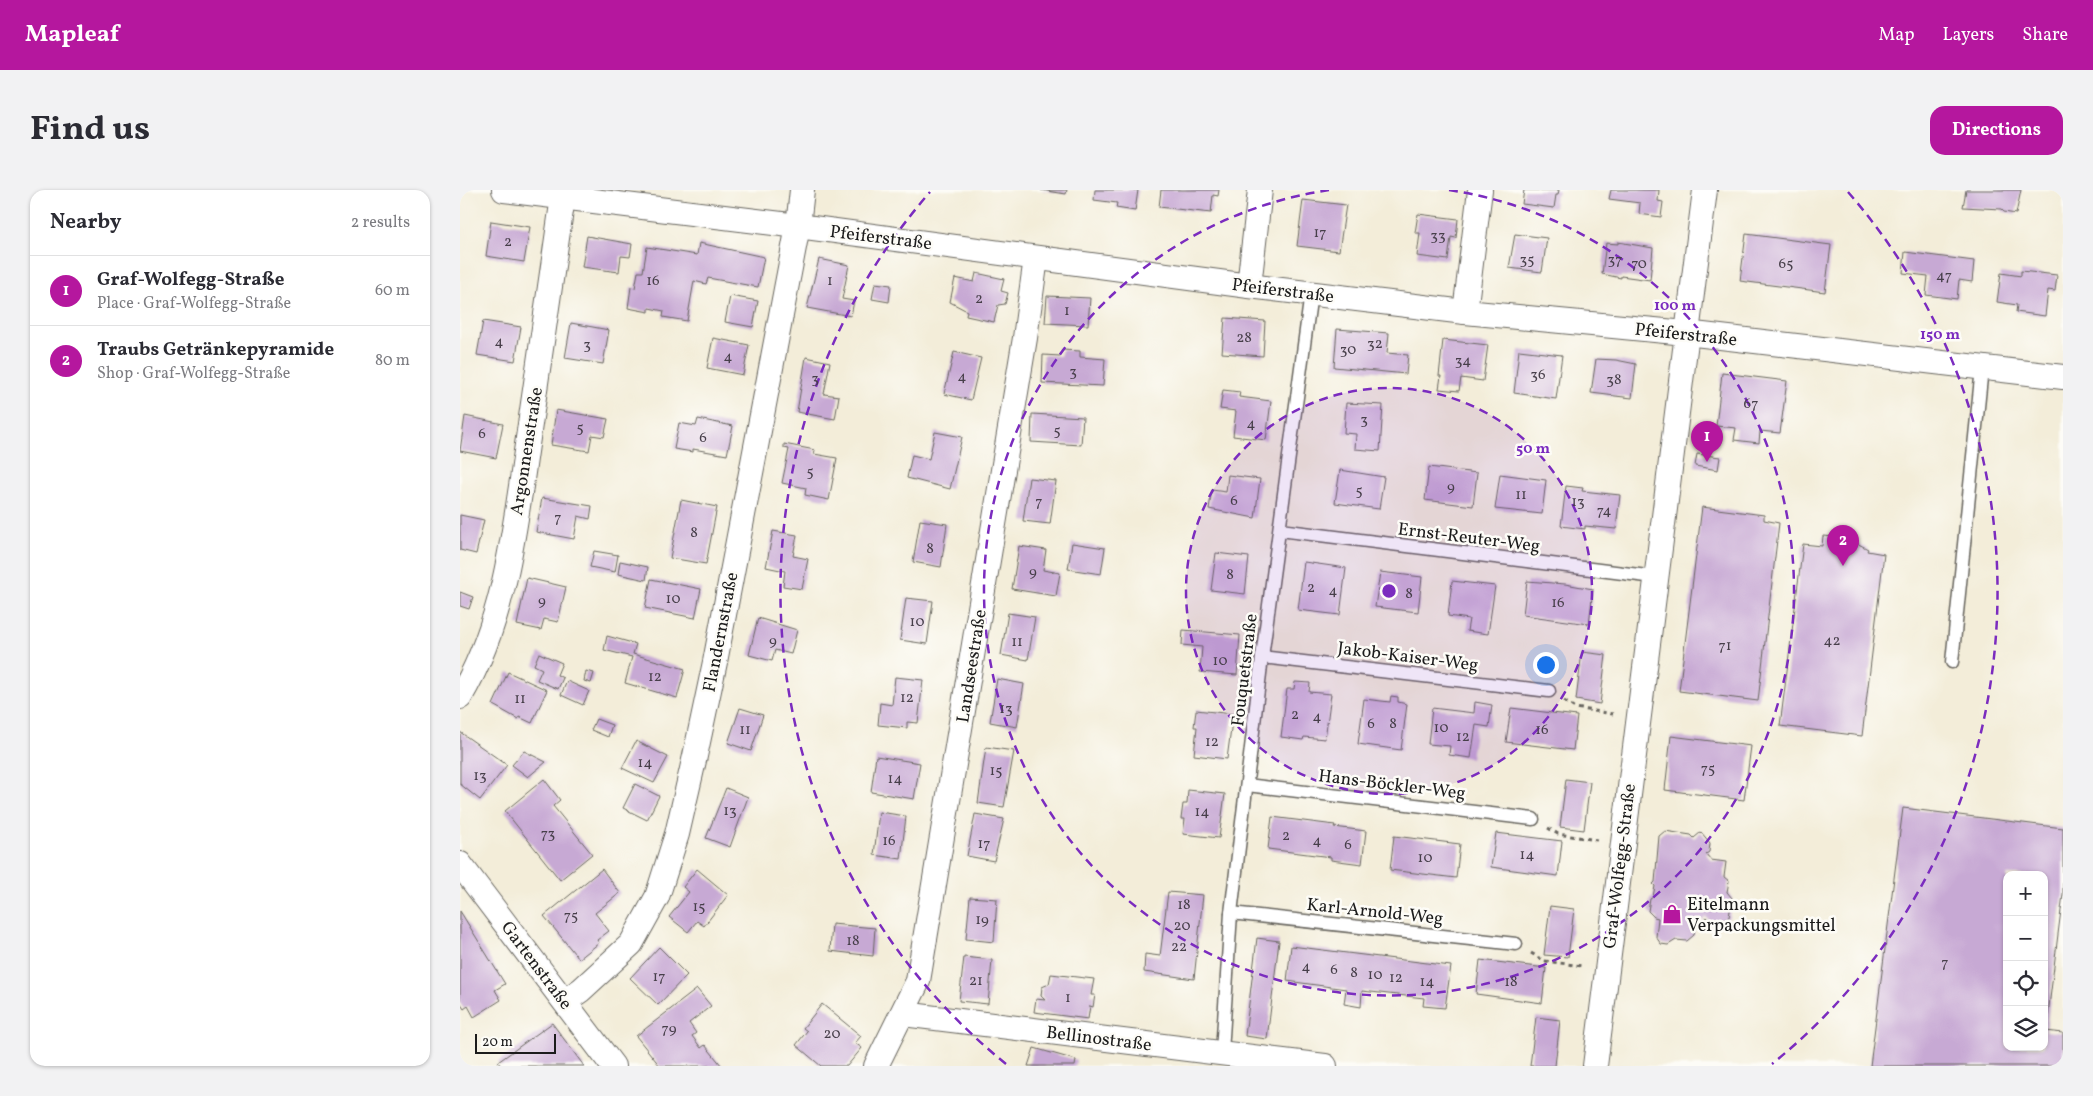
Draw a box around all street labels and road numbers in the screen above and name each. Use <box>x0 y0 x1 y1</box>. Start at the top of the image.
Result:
street label: Pfeiferstraße <box>828 220 933 257</box>
street label: Pfeiferstraße <box>1230 273 1335 310</box>
street label: Pfeiferstraße <box>1634 318 1738 353</box>
street label: Argonnenstraße <box>505 385 550 517</box>
street label: Ernst-Reuter-Weg <box>1396 517 1541 560</box>
street label: Flandernstraße <box>698 570 745 695</box>
street label: Landseestraße <box>951 608 994 725</box>
street label: Fouquetstraße <box>1226 612 1265 728</box>
street label: Jakob-Kaiser-Weg <box>1336 636 1480 679</box>
street label: Hans-Böckler-Weg <box>1317 764 1467 807</box>
street label: Graf-Wolfegg-Straße <box>1598 782 1643 950</box>
street label: Karl-Arnold-Weg <box>1305 893 1444 932</box>
street label: Gartenstraße <box>494 916 577 1015</box>
street label: Bellinostraße <box>1045 1021 1153 1058</box>

